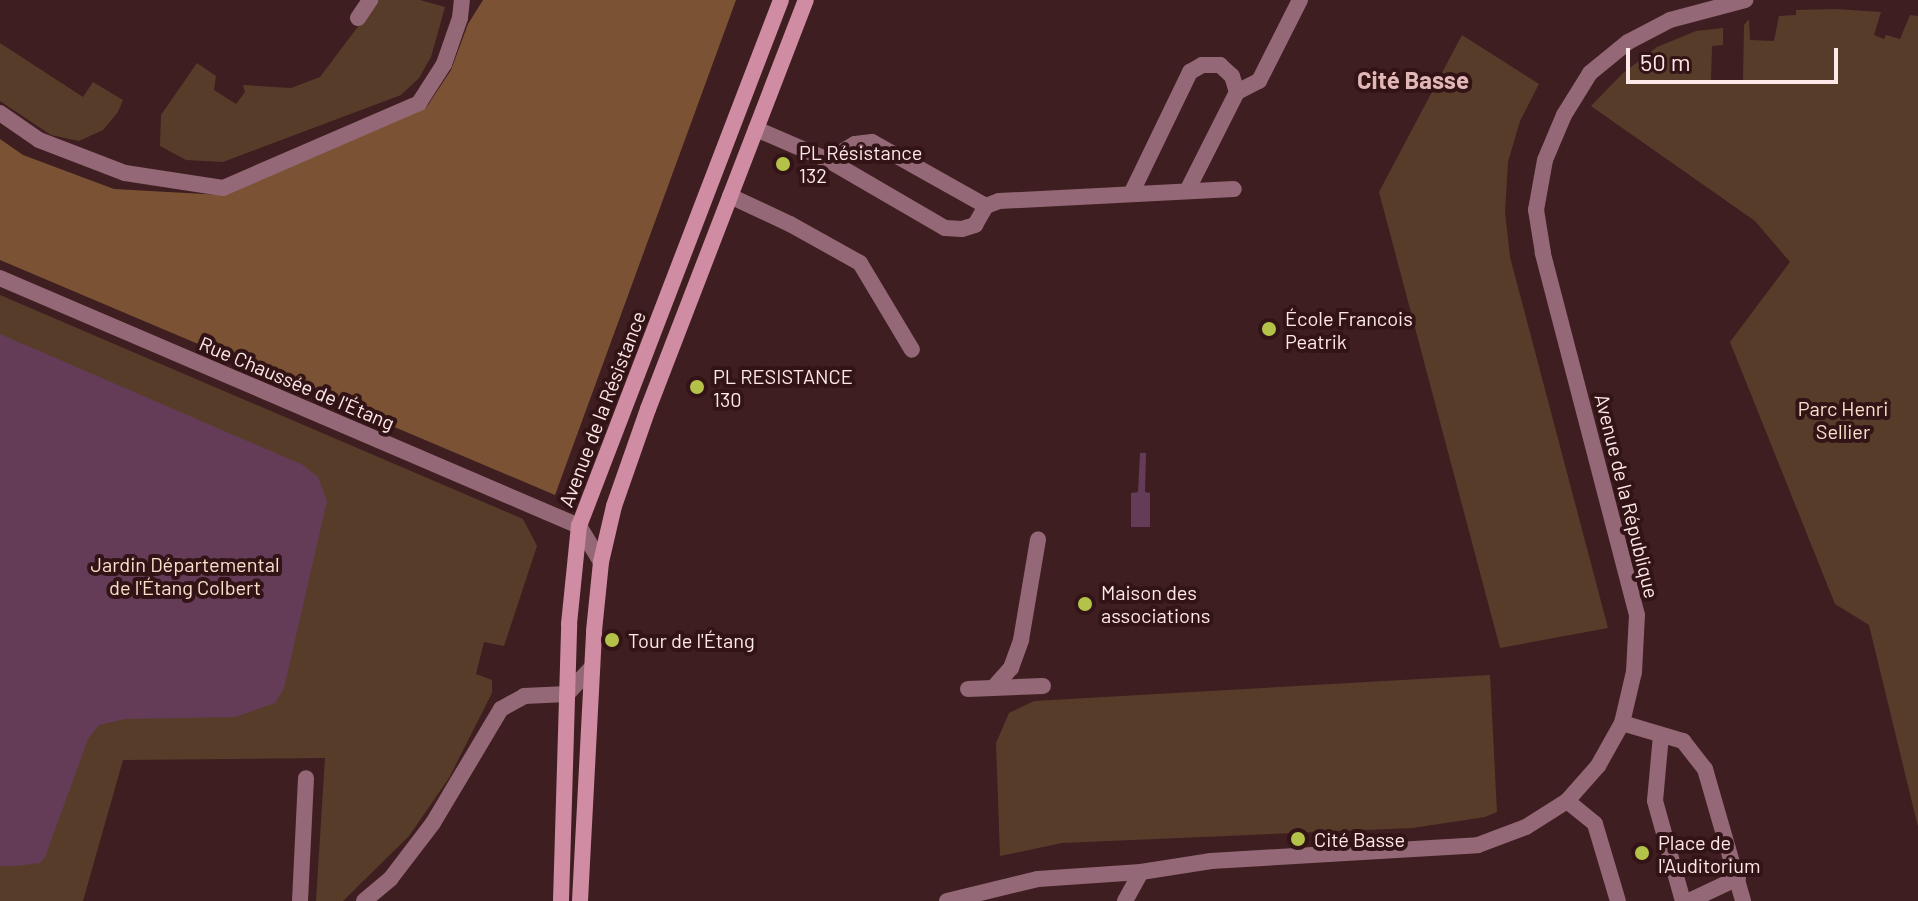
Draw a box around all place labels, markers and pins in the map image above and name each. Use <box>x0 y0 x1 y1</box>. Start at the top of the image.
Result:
place label: PL Résistance 132 <box>799 140 922 187</box>
marker: PL Résistance 132 <box>774 155 792 173</box>
place label: École Francois Peatrik <box>1285 306 1413 353</box>
marker: École Francois Peatrik <box>1260 320 1278 338</box>
place label: PL RESISTANCE 130 <box>713 364 853 411</box>
marker: PL RESISTANCE 130 <box>688 378 706 396</box>
place label: Maison des associations <box>1101 580 1210 627</box>
marker: Maison des associations <box>1076 595 1094 613</box>
place label: Tour de l'Étang <box>628 628 755 652</box>
marker: Tour de l'Étang <box>603 631 621 649</box>
place label: Cité Basse <box>1314 827 1405 851</box>
marker: Cité Basse <box>1289 830 1307 848</box>
place label: Place de l'Auditorium <box>1658 830 1760 877</box>
marker: Place de l'Auditorium <box>1633 844 1651 862</box>

